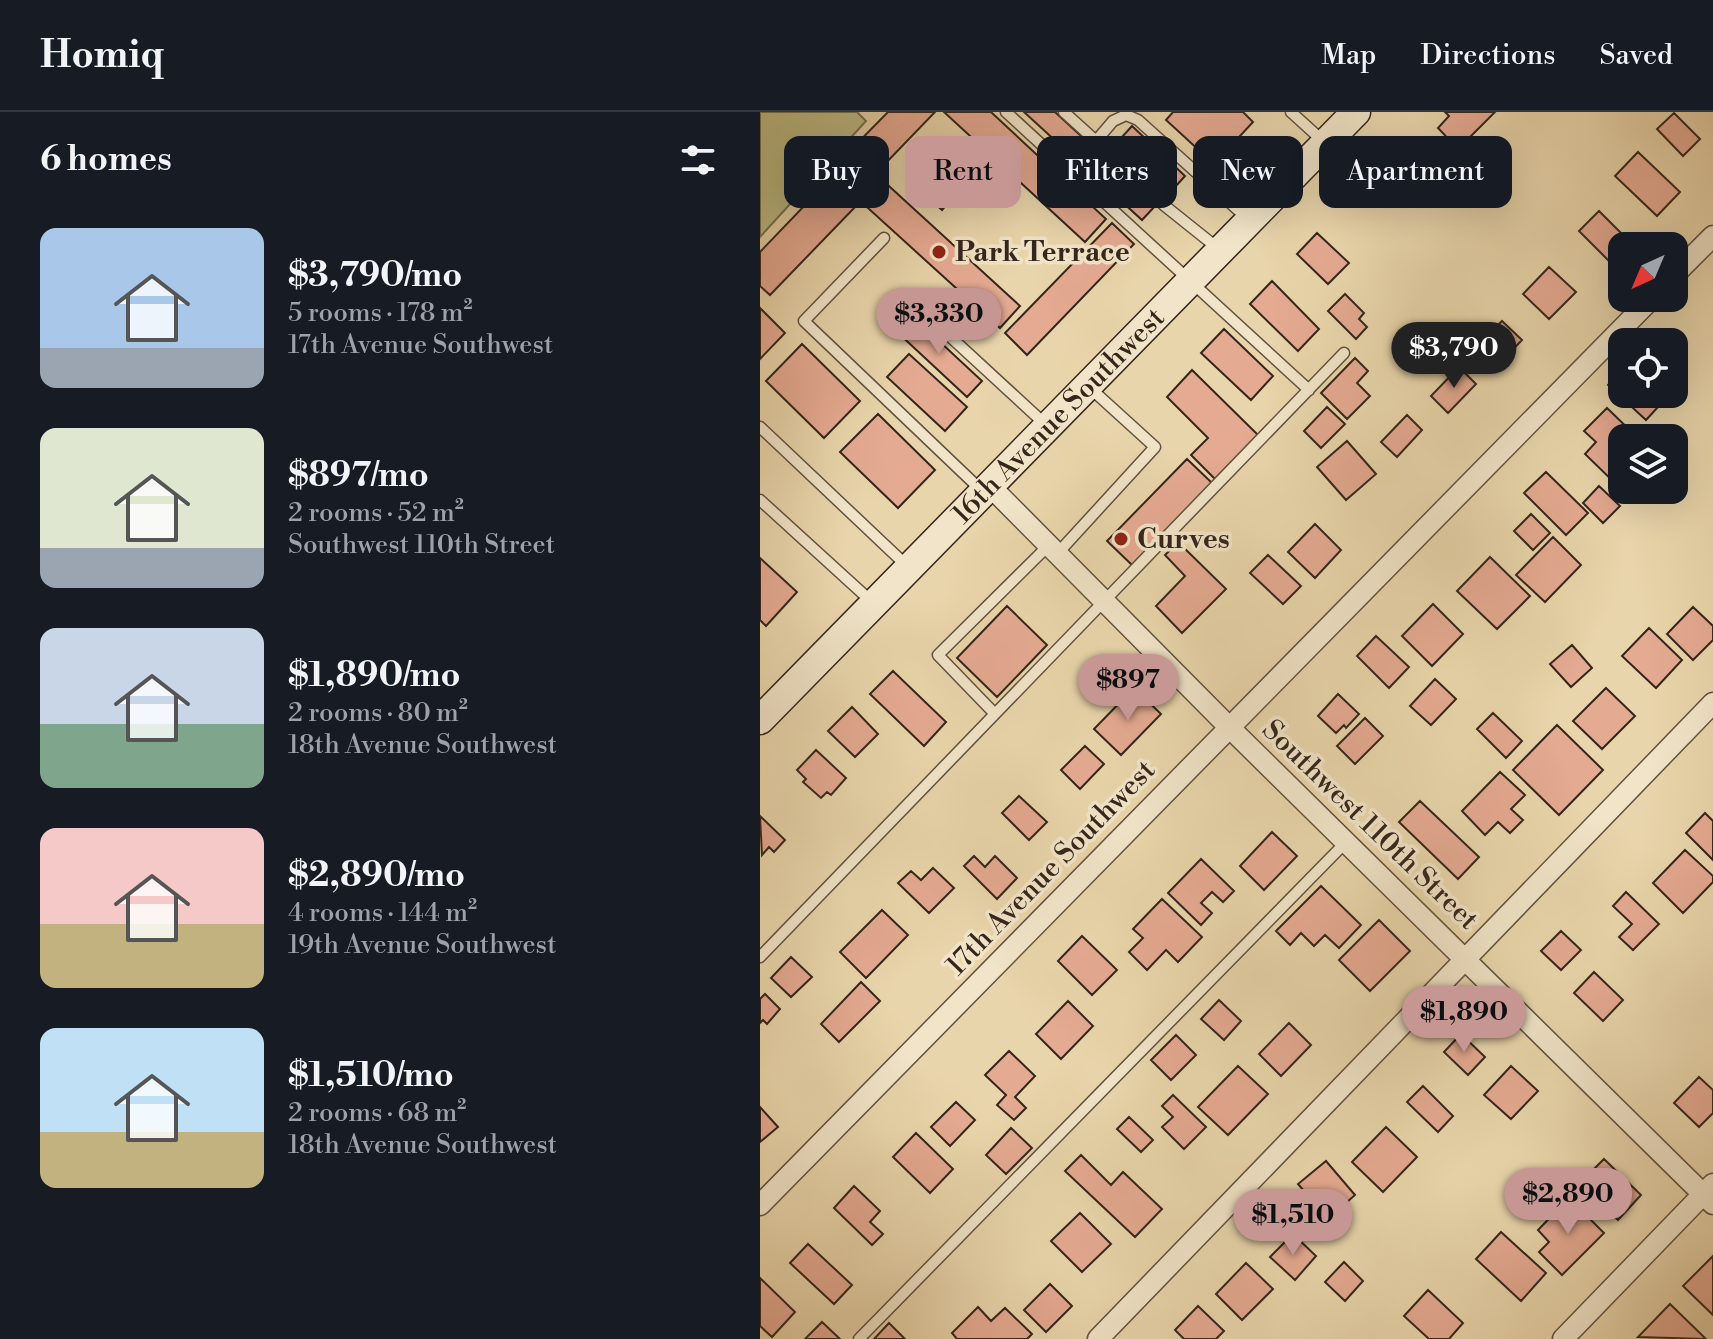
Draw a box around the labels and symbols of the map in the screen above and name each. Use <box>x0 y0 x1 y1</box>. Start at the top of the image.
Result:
north arrow <box>1608 232 1688 312</box>
place label: Park Terrace <box>955 235 1130 270</box>
marker: Park Terrace <box>930 243 948 261</box>
pin: $3,330 <box>874 288 1004 356</box>
street label: 16th Avenue Southwest <box>944 300 1172 531</box>
pin: $3,790 <box>1389 322 1519 390</box>
place label: Curves <box>1137 522 1230 557</box>
marker: Curves <box>1112 530 1130 548</box>
pin: $897 <box>1081 654 1175 722</box>
street label: Southwest 110th Street <box>1254 713 1486 937</box>
street label: 17th Avenue Southwest <box>939 753 1163 983</box>
pin: $1,890 <box>1399 986 1529 1054</box>
pin: $2,890 <box>1503 1168 1633 1236</box>
pin: $1,510 <box>1228 1189 1358 1257</box>

